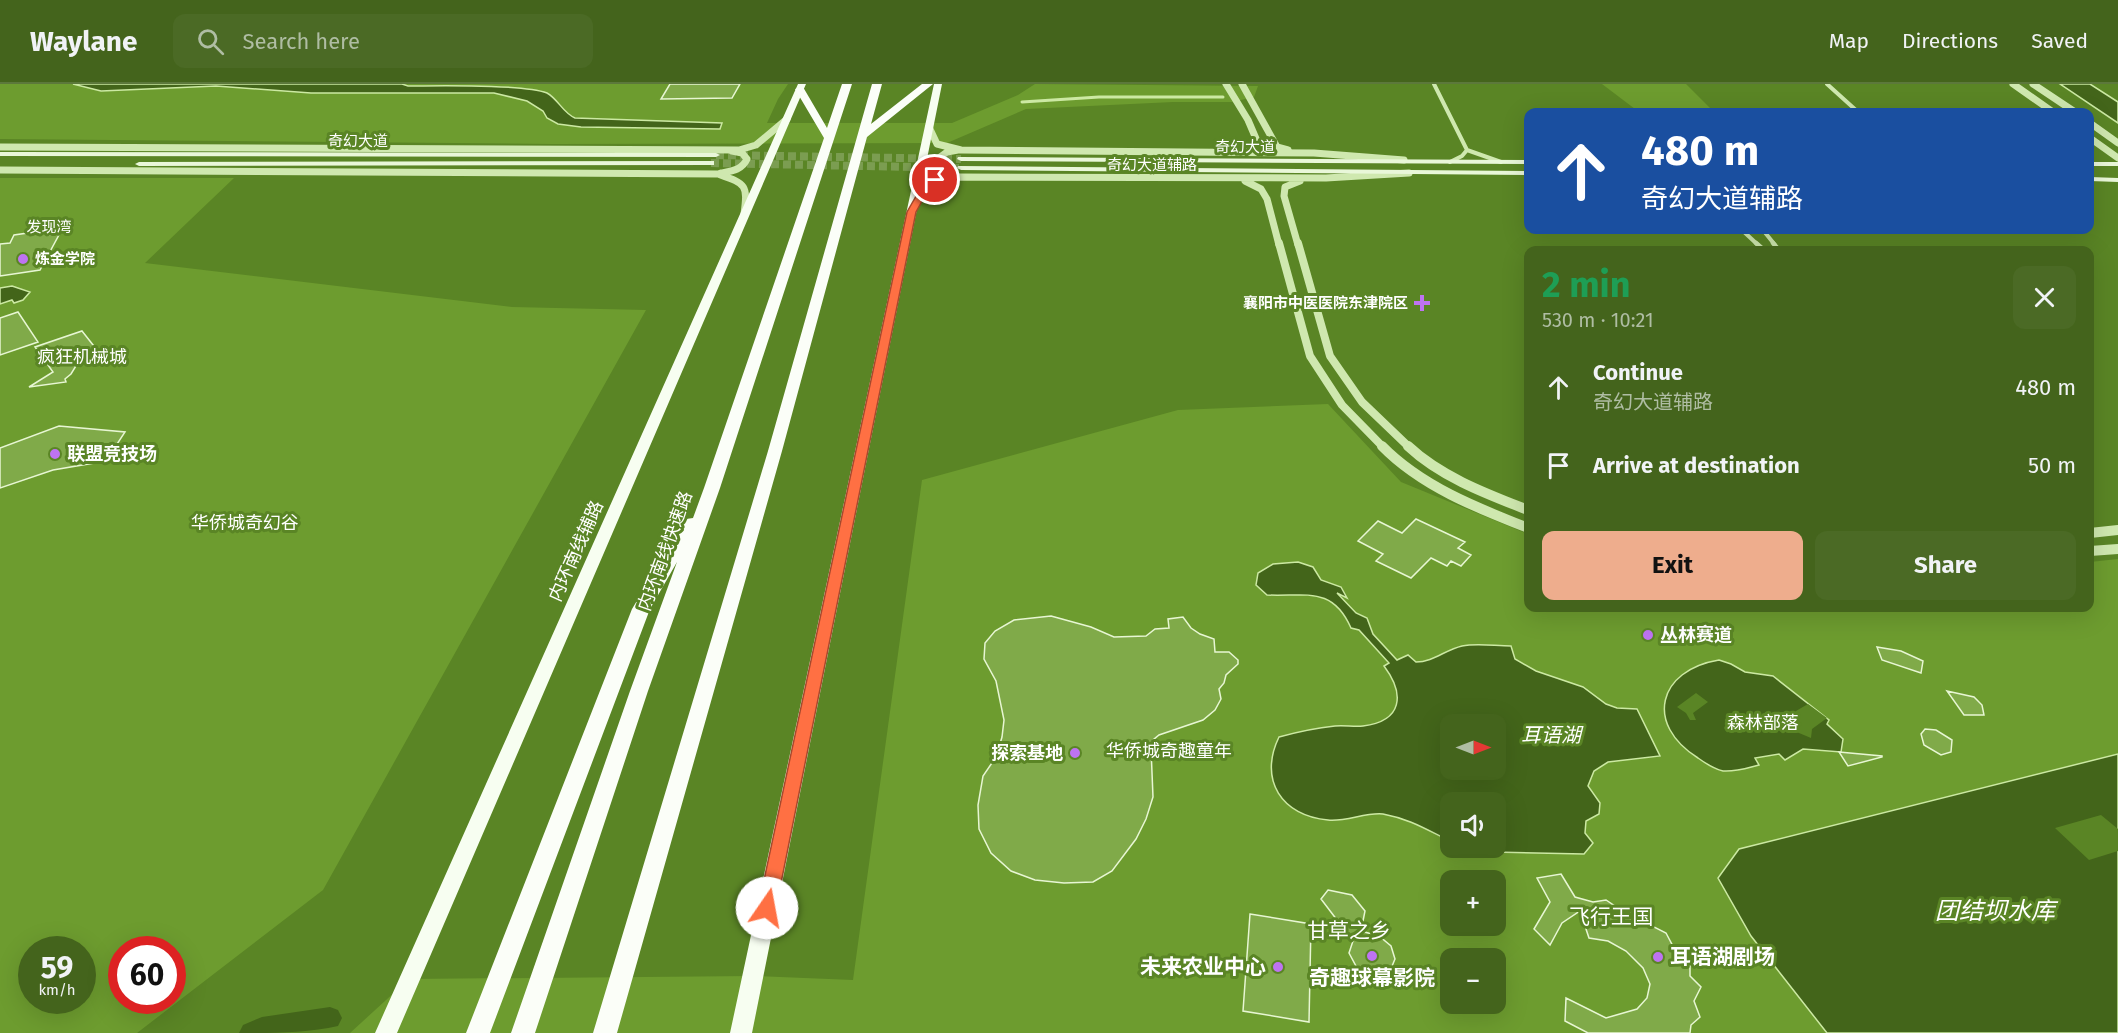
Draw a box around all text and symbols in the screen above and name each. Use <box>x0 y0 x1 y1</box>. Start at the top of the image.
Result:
search box <box>173 14 593 68</box>
text: Waylane <box>30 25 137 58</box>
icon: search <box>194 25 227 58</box>
text: Search here <box>242 28 360 55</box>
text: Map <box>1829 28 1869 54</box>
text: Directions <box>1902 28 1998 54</box>
text: Saved <box>2031 28 2088 54</box>
text: 480 m <box>1641 126 1759 176</box>
street label: 奇幻大道 <box>328 132 388 150</box>
icon: ahead <box>1542 132 1620 210</box>
street label: 奇幻大道 <box>1215 138 1275 156</box>
pin <box>909 154 960 205</box>
street label: 奇幻大道辅路 <box>1107 156 1197 174</box>
icon: arrive <box>918 163 951 196</box>
text: 奇幻大道辅路 <box>1641 183 1803 215</box>
park label: 发现湾 <box>26 218 72 236</box>
place label: 炼金学院 <box>35 250 95 268</box>
marker: 炼金学院 <box>16 252 30 266</box>
text: 2 min <box>1542 263 1631 307</box>
button: close <box>2013 266 2076 329</box>
place label: 襄阳市中医医院东津院区 <box>1243 294 1408 312</box>
marker: 襄阳市中医医院东津院区 <box>1413 294 1431 312</box>
text: 530 m · 10:21 <box>1542 308 1654 332</box>
park label: 疯狂机械城 <box>37 346 127 368</box>
text: Continue <box>1593 359 1683 386</box>
icon: ahead <box>1542 371 1575 404</box>
text: 480 m <box>2015 374 2076 401</box>
text: 奇幻大道辅路 <box>1593 390 1713 414</box>
place label: 联盟竞技场 <box>67 443 157 465</box>
marker: 联盟竞技场 <box>48 447 62 461</box>
icon: arrive <box>1542 449 1575 482</box>
text: Arrive at destination <box>1593 452 1800 479</box>
text: 50 m <box>2028 452 2076 479</box>
street label: 内环南线快速路 <box>633 488 697 614</box>
street label: 内环南线辅路 <box>544 497 608 605</box>
park label: 华侨城奇幻谷 <box>191 512 299 534</box>
button: Exit <box>1542 531 1803 600</box>
button: Share <box>1815 531 2076 600</box>
place label: 丛林赛道 <box>1660 624 1732 646</box>
marker: 丛林赛道 <box>1641 628 1655 642</box>
park label: 森林部落 <box>1727 712 1799 734</box>
north arrow <box>1440 714 1506 780</box>
map controls <box>1440 714 1506 1014</box>
water label: 耳语湖 <box>1521 723 1584 747</box>
park label: 华侨城奇趣童年 <box>1106 740 1232 762</box>
place label: 探索基地 <box>991 742 1063 764</box>
marker: 探索基地 <box>1068 746 1082 760</box>
button: sound <box>1440 792 1506 858</box>
button: + <box>1440 870 1506 936</box>
position arrow <box>735 876 799 940</box>
water label: 团结坝水库 <box>1935 897 2059 925</box>
park label: 飞行王国 <box>1569 904 1653 930</box>
park label: 甘草之乡 <box>1307 918 1391 944</box>
speed limit sign: 60 <box>108 936 186 1014</box>
place label: 耳语湖剧场 <box>1670 944 1775 970</box>
button: − <box>1440 948 1506 1014</box>
marker: 奇趣球幕影院 <box>1365 949 1379 963</box>
text: 59 <box>41 950 73 986</box>
marker: 耳语湖剧场 <box>1651 950 1665 964</box>
place label: 未来农业中心 <box>1140 954 1266 980</box>
marker: 未来农业中心 <box>1271 960 1285 974</box>
place label: 奇趣球幕影院 <box>1309 965 1435 991</box>
text: km/h <box>38 981 76 999</box>

